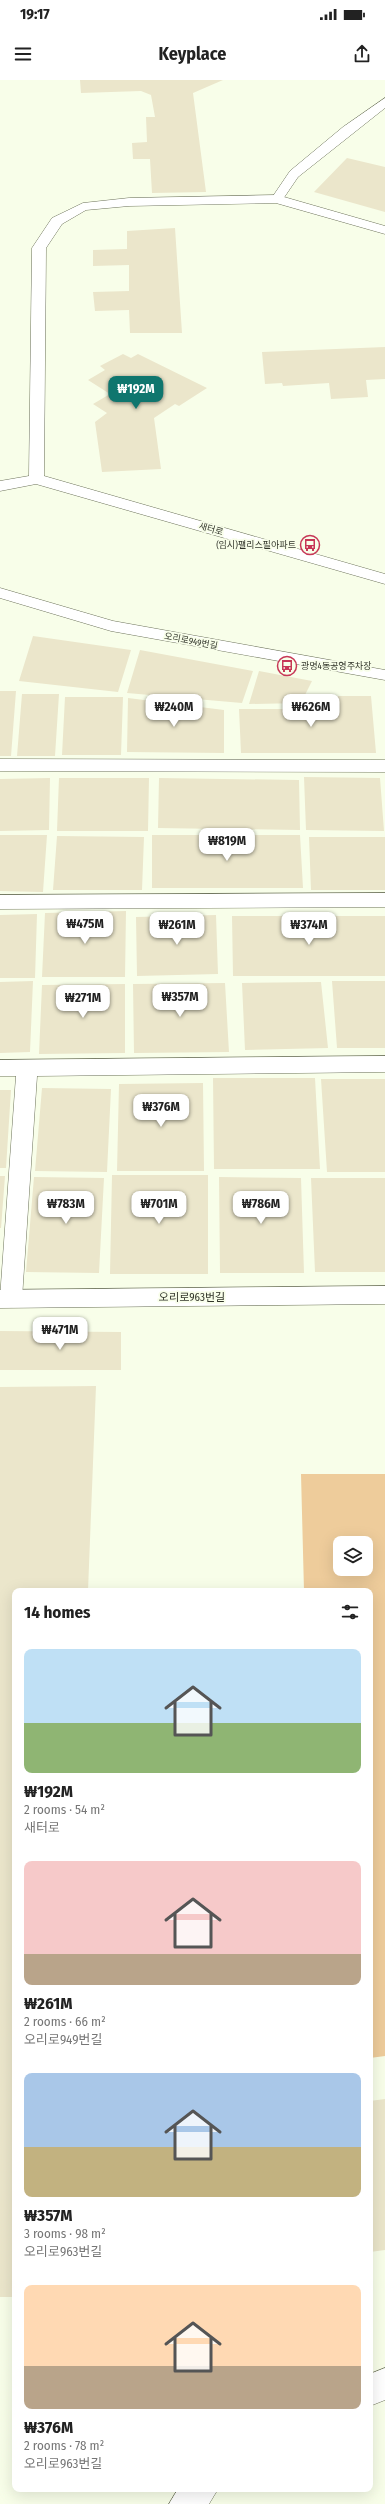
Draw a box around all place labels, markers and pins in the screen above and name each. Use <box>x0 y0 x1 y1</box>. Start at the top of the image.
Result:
pin: ₩192M <box>108 376 164 410</box>
bus stop icon: (임시)팰리스필아파트 <box>299 534 321 556</box>
place label: (임시)팰리스필아파트 <box>216 540 296 550</box>
bus stop icon: 광명4동공영주차장 <box>276 655 298 677</box>
place label: 광명4동공영주차장 <box>301 661 372 671</box>
pin: ₩240M <box>146 694 202 728</box>
pin: ₩626M <box>283 694 339 728</box>
pin: ₩819M <box>199 828 255 862</box>
pin: ₩475M <box>57 911 113 945</box>
pin: ₩261M <box>149 912 205 946</box>
pin: ₩374M <box>281 912 337 946</box>
pin: ₩357M <box>152 984 208 1018</box>
pin: ₩271M <box>55 985 111 1019</box>
pin: ₩376M <box>133 1094 189 1128</box>
pin: ₩783M <box>38 1191 94 1225</box>
pin: ₩701M <box>131 1191 187 1225</box>
pin: ₩786M <box>233 1191 289 1225</box>
pin: ₩471M <box>32 1317 88 1351</box>

